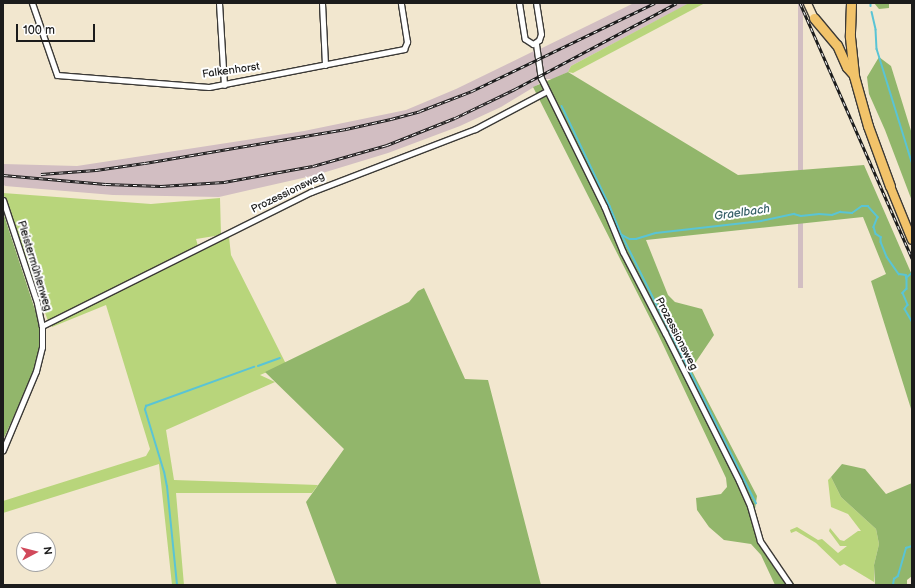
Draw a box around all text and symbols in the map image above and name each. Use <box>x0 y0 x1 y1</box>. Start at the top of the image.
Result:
scale bar <box>18 16 97 42</box>
text: 100 m <box>23 23 55 38</box>
street label: Falkenhorst <box>201 60 261 82</box>
street label: Prozessionsweg <box>249 170 327 216</box>
water label: Graelbach <box>713 202 771 224</box>
street label: Pleistermühlenweg <box>14 219 54 313</box>
street label: Prozessionsweg <box>652 295 700 373</box>
north arrow <box>16 532 56 572</box>
text: N <box>40 546 54 555</box>

